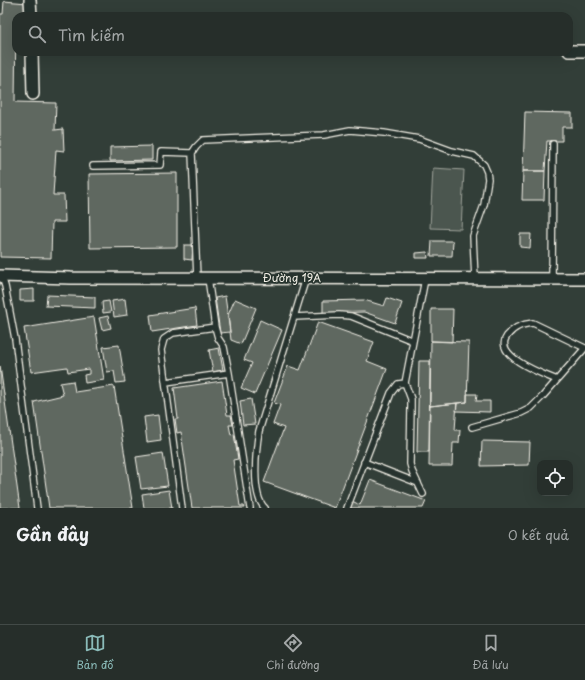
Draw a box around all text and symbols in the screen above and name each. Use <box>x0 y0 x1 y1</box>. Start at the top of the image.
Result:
search box <box>12 12 573 56</box>
icon: search <box>26 23 48 45</box>
text: Tìm kiếm <box>58 23 125 46</box>
street label: Đường 19A <box>263 269 321 286</box>
map controls <box>537 460 573 496</box>
button: locate <box>537 460 573 496</box>
text: Gần đây <box>16 521 89 547</box>
text: 0 kết quả <box>508 525 569 544</box>
tab: Bản đồ <box>76 632 113 673</box>
tab: Chỉ đường <box>266 632 320 673</box>
tab: Đã lưu <box>473 632 509 673</box>

